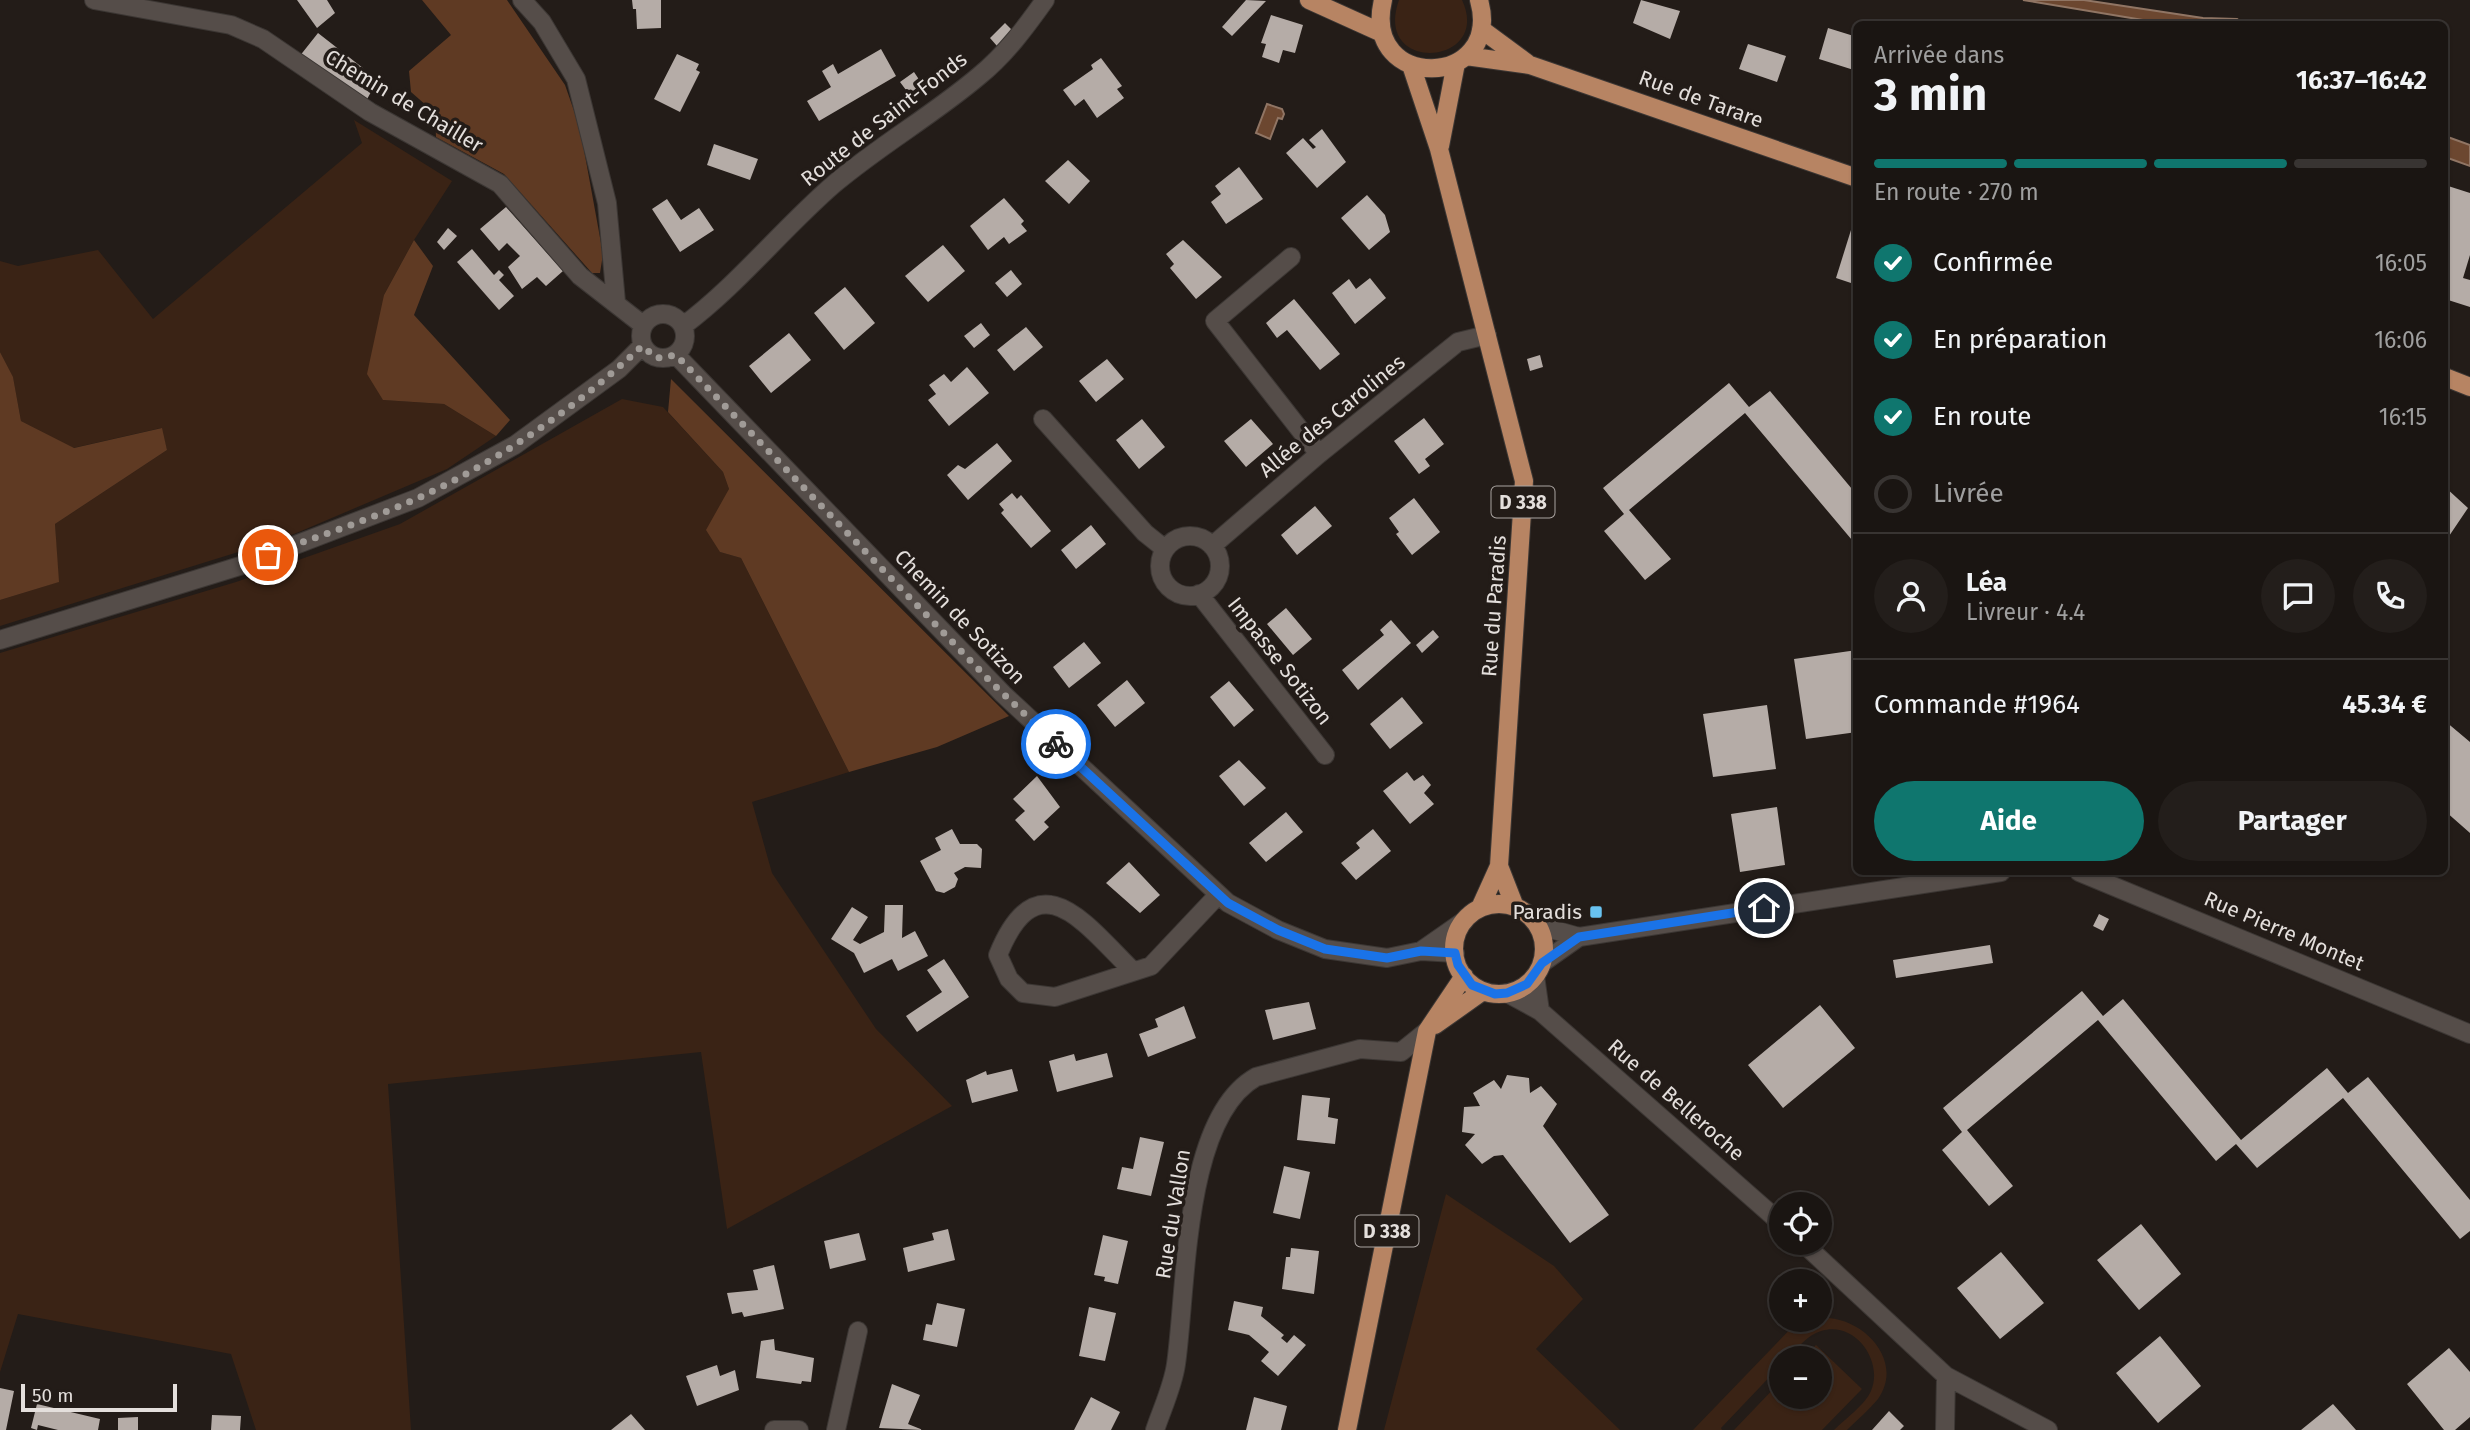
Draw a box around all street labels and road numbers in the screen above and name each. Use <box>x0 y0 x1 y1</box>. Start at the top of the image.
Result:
street label: Chemin de Chailler <box>320 44 488 158</box>
street label: Route de Saint-Fonds <box>796 46 972 192</box>
street label: Rue de Tarare <box>1635 64 1767 134</box>
street label: Allée des Carolines <box>1254 349 1410 483</box>
road number: D 338 <box>1492 486 1554 517</box>
street label: Rue du Paradis <box>1476 534 1512 678</box>
street label: Chemin de Sotizon <box>889 544 1031 690</box>
street label: Impasse Sotizon <box>1222 592 1338 730</box>
street label: Rue Pierre Montet <box>2200 886 2368 977</box>
street label: Rue de Belleroche <box>1602 1033 1750 1167</box>
street label: Rue du Vallon <box>1150 1147 1196 1281</box>
road number: D 338 <box>1356 1216 1418 1246</box>

